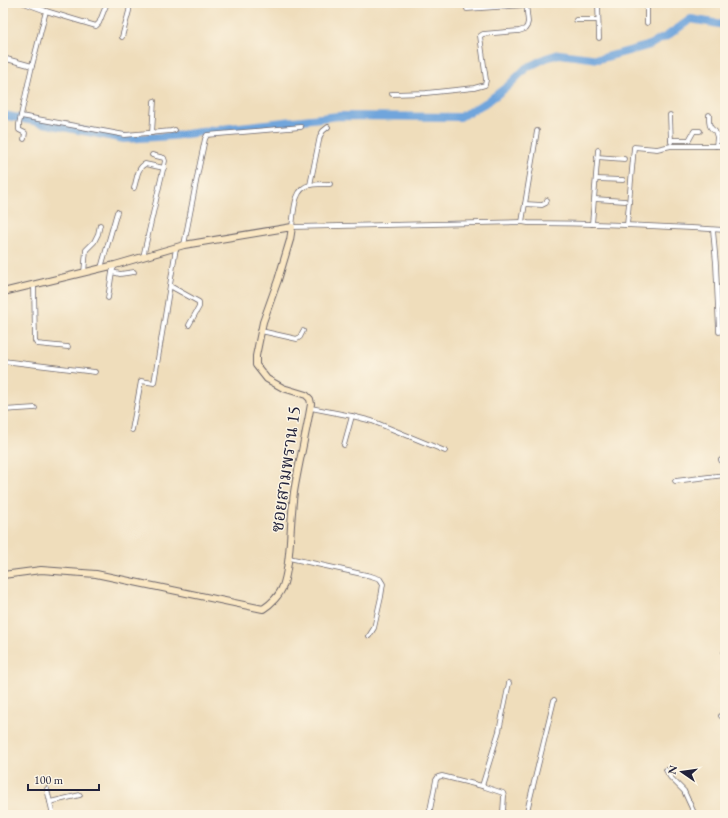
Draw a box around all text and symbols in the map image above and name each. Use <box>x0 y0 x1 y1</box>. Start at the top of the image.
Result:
street label: ซอยสามพราน 15 <box>265 404 305 534</box>
north arrow <box>662 752 702 792</box>
text: N <box>664 764 680 776</box>
scale bar <box>28 766 99 792</box>
text: 100 m <box>34 772 64 788</box>

